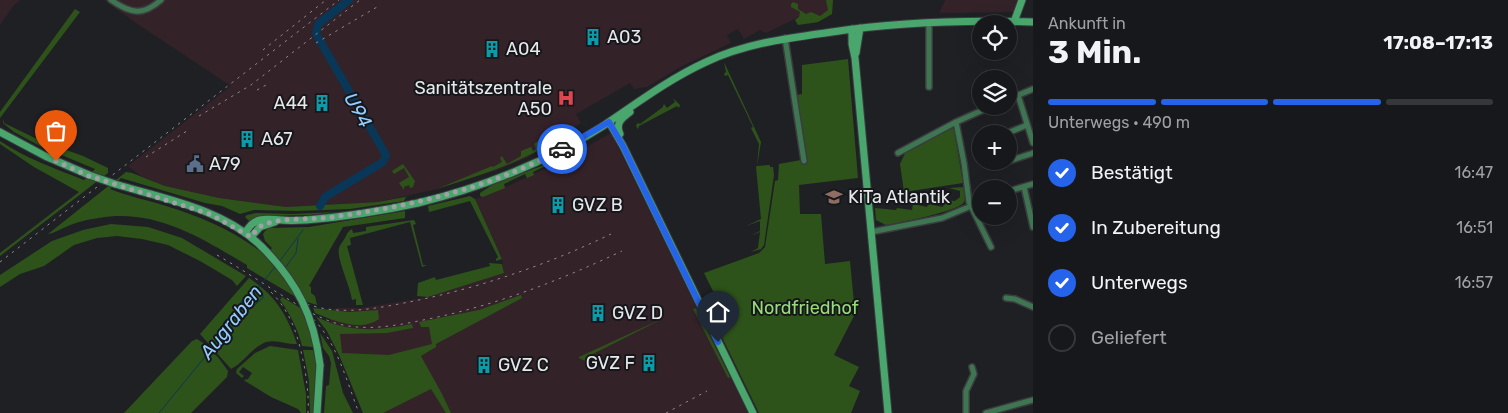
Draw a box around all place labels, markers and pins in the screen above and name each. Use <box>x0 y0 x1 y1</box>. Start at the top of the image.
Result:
place label: A03 <box>607 26 641 48</box>
building icon: A03 <box>583 27 603 47</box>
place label: A04 <box>506 38 541 60</box>
building icon: A04 <box>482 39 502 59</box>
place label: Sanitätszentrale A50 <box>414 77 552 120</box>
hospital icon: Sanitätszentrale A50 <box>556 88 576 108</box>
place label: A44 <box>274 92 308 114</box>
building icon: A44 <box>312 93 332 113</box>
pin <box>35 110 77 161</box>
place label: A67 <box>261 128 293 150</box>
building icon: A67 <box>237 129 257 149</box>
place label: A79 <box>209 153 241 175</box>
public building icon: A79 <box>185 154 205 174</box>
place label: KiTa Atlantik <box>848 186 951 208</box>
school or university icon: KiTa Atlantik <box>824 187 844 207</box>
place label: GVZ B <box>572 194 623 216</box>
building icon: GVZ B <box>548 195 568 215</box>
pin <box>697 291 739 342</box>
place label: GVZ D <box>612 302 663 324</box>
building icon: GVZ D <box>588 303 608 323</box>
place label: GVZ F <box>586 352 635 374</box>
building icon: GVZ F <box>639 353 659 373</box>
place label: GVZ C <box>498 354 549 376</box>
building icon: GVZ C <box>474 355 494 375</box>

